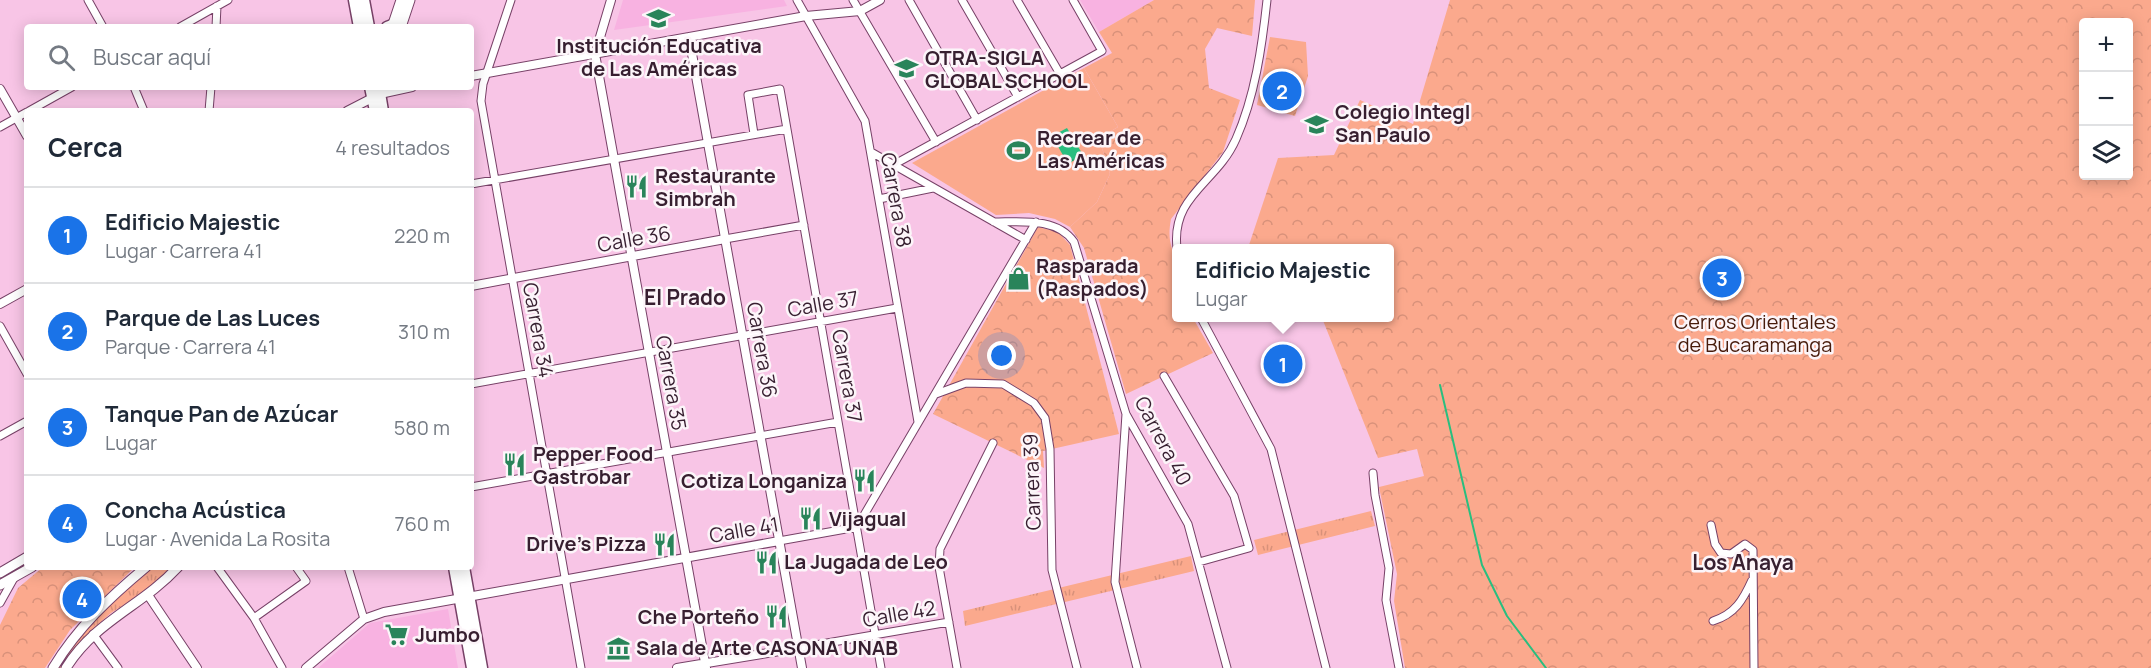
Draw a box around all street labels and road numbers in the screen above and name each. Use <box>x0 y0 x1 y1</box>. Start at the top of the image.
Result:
street label: Carrera 38 <box>875 150 918 249</box>
street label: Calle 36 <box>595 219 673 258</box>
street label: Carrera 34 <box>517 280 560 380</box>
street label: Calle 37 <box>785 284 860 323</box>
street label: Carrera 36 <box>741 300 784 400</box>
street label: Carrera 37 <box>826 327 869 425</box>
street label: Carrera 35 <box>650 333 693 432</box>
street label: Carrera 40 <box>1129 391 1198 490</box>
street label: Carrera 39 <box>1016 433 1047 531</box>
street label: Calle 41 <box>707 510 781 549</box>
street label: Calle 42 <box>860 594 938 633</box>

